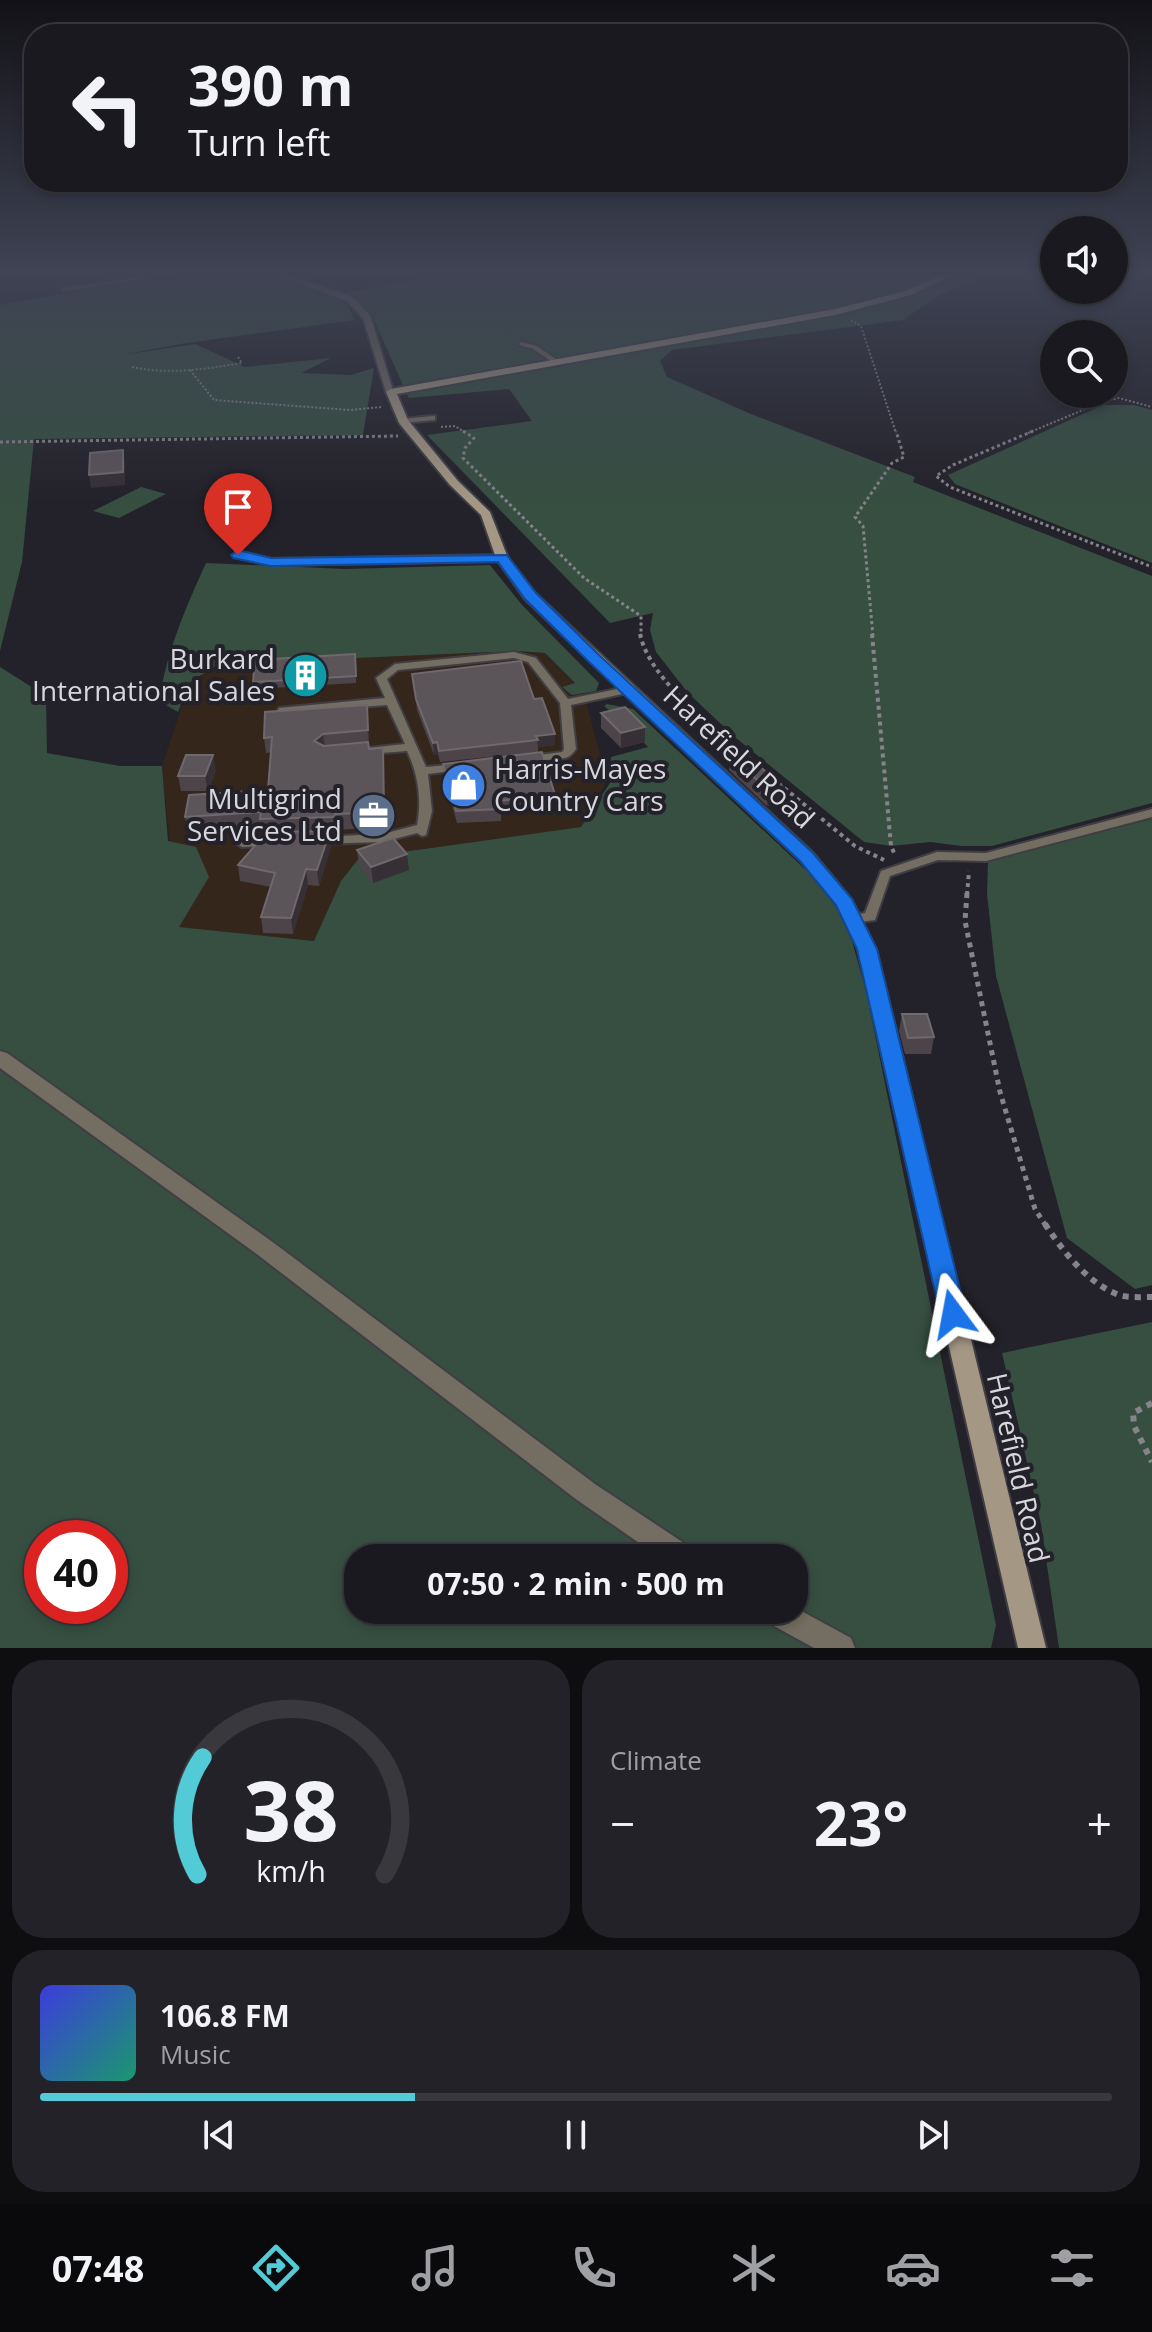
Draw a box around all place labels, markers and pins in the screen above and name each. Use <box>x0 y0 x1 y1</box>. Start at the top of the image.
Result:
pin <box>204 473 272 555</box>
place label: Burkard International Sales <box>32 639 275 709</box>
building icon: Burkard International Sales <box>282 651 330 699</box>
place label: Harris-Mayes Country Cars <box>494 749 666 819</box>
shop icon: Harris-Mayes Country Cars <box>439 761 487 809</box>
place label: Multigrind Services Ltd <box>187 779 342 849</box>
office icon: Multigrind Services Ltd <box>349 791 397 839</box>

